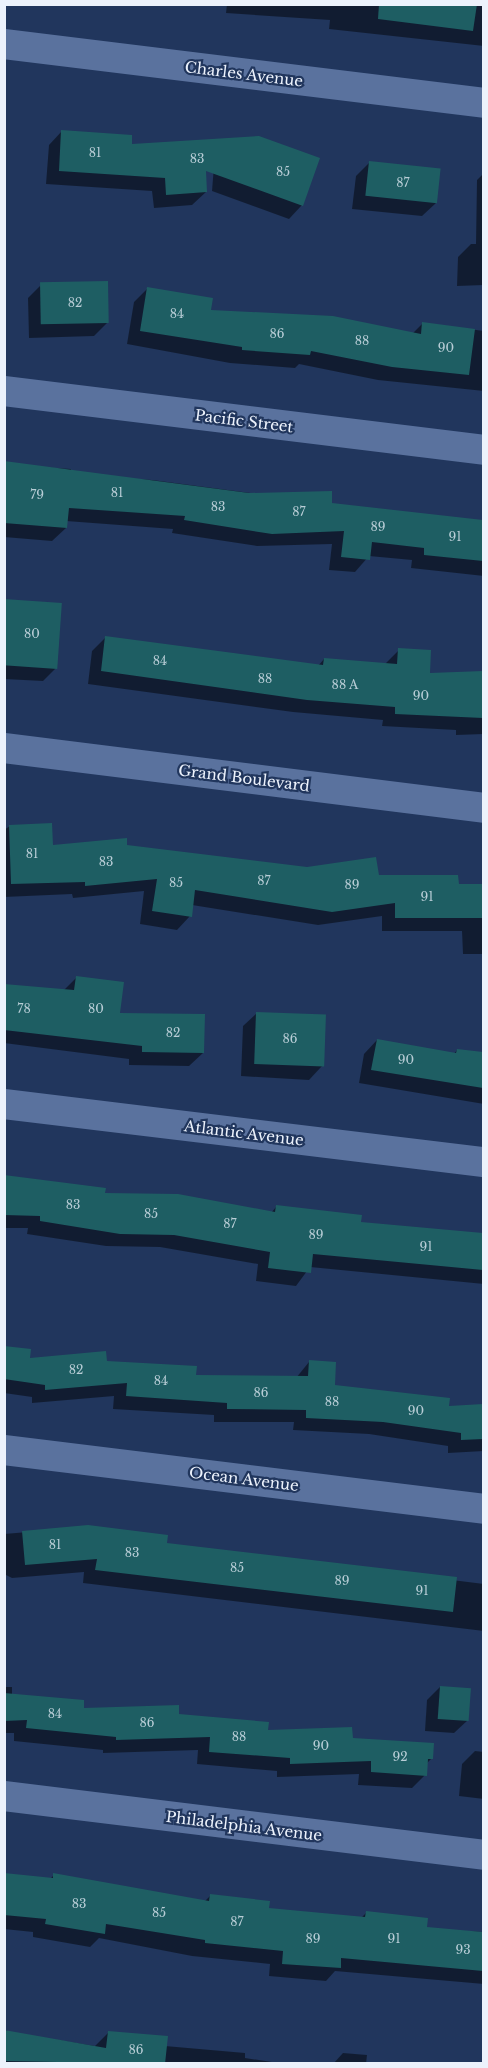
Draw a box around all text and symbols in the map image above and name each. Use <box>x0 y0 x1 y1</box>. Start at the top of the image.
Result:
street label: Charles Avenue <box>184 58 304 90</box>
house number: 81 <box>89 146 101 160</box>
house number: 83 <box>190 152 204 166</box>
house number: 85 <box>276 165 290 179</box>
house number: 87 <box>396 176 410 190</box>
house number: 82 <box>68 296 82 310</box>
house number: 84 <box>170 307 184 321</box>
house number: 86 <box>270 327 284 341</box>
house number: 88 <box>355 334 369 348</box>
house number: 90 <box>438 341 454 355</box>
street label: Pacific Street <box>194 406 294 436</box>
house number: 81 <box>111 486 123 500</box>
house number: 79 <box>30 488 44 502</box>
house number: 83 <box>211 500 225 514</box>
house number: 87 <box>292 505 306 519</box>
house number: 89 <box>371 520 385 534</box>
house number: 91 <box>448 530 462 544</box>
house number: 80 <box>24 627 40 641</box>
house number: 84 <box>153 654 167 668</box>
house number: 88 <box>258 672 272 686</box>
house number: 88 A <box>331 678 359 692</box>
house number: 90 <box>413 689 429 703</box>
street label: Grand Boulevard <box>177 761 311 795</box>
house number: 81 <box>26 847 38 861</box>
house number: 83 <box>99 855 113 869</box>
house number: 87 <box>257 874 271 888</box>
house number: 85 <box>169 876 183 890</box>
house number: 89 <box>345 878 359 892</box>
house number: 91 <box>420 890 434 904</box>
house number: 78 <box>17 1002 31 1016</box>
house number: 80 <box>88 1002 104 1016</box>
house number: 82 <box>166 1026 180 1040</box>
house number: 86 <box>283 1032 297 1046</box>
house number: 90 <box>398 1053 414 1067</box>
street label: Atlantic Avenue <box>183 1117 305 1149</box>
house number: 83 <box>66 1198 80 1212</box>
house number: 85 <box>144 1207 158 1221</box>
house number: 87 <box>223 1217 237 1231</box>
house number: 89 <box>309 1228 323 1242</box>
house number: 91 <box>419 1240 433 1254</box>
house number: 82 <box>69 1363 83 1377</box>
house number: 84 <box>154 1374 168 1388</box>
house number: 86 <box>254 1386 268 1400</box>
house number: 88 <box>325 1395 339 1409</box>
house number: 90 <box>408 1404 424 1418</box>
street label: Ocean Avenue <box>188 1463 300 1495</box>
house number: 81 <box>49 1538 61 1552</box>
house number: 83 <box>125 1546 139 1560</box>
house number: 85 <box>230 1561 244 1575</box>
house number: 89 <box>335 1574 349 1588</box>
house number: 91 <box>415 1584 429 1598</box>
house number: 84 <box>48 1707 62 1721</box>
house number: 86 <box>140 1716 154 1730</box>
house number: 88 <box>232 1730 246 1744</box>
house number: 90 <box>313 1739 329 1753</box>
house number: 92 <box>392 1750 408 1764</box>
street label: Philadelphia Avenue <box>165 1807 323 1845</box>
house number: 83 <box>72 1897 86 1911</box>
house number: 85 <box>152 1906 166 1920</box>
house number: 87 <box>230 1915 244 1929</box>
house number: 89 <box>306 1932 320 1946</box>
house number: 91 <box>387 1932 401 1946</box>
house number: 93 <box>455 1943 471 1957</box>
house number: 86 <box>129 2043 143 2057</box>

